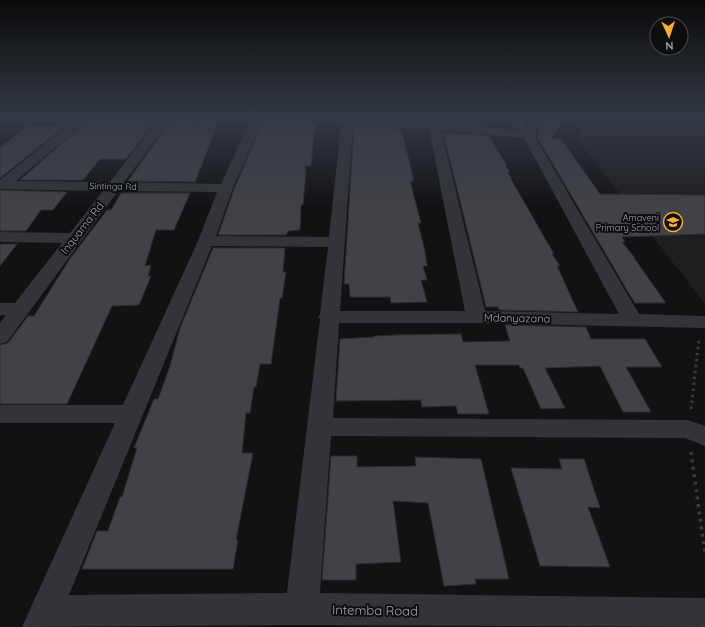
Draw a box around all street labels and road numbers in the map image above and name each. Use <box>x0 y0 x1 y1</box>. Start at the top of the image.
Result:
street label: Sintinga Rd <box>89 180 137 192</box>
street label: Inquama Rd <box>57 199 107 257</box>
street label: Mdanyazana <box>484 310 550 326</box>
street label: Intemba Road <box>332 601 418 619</box>

